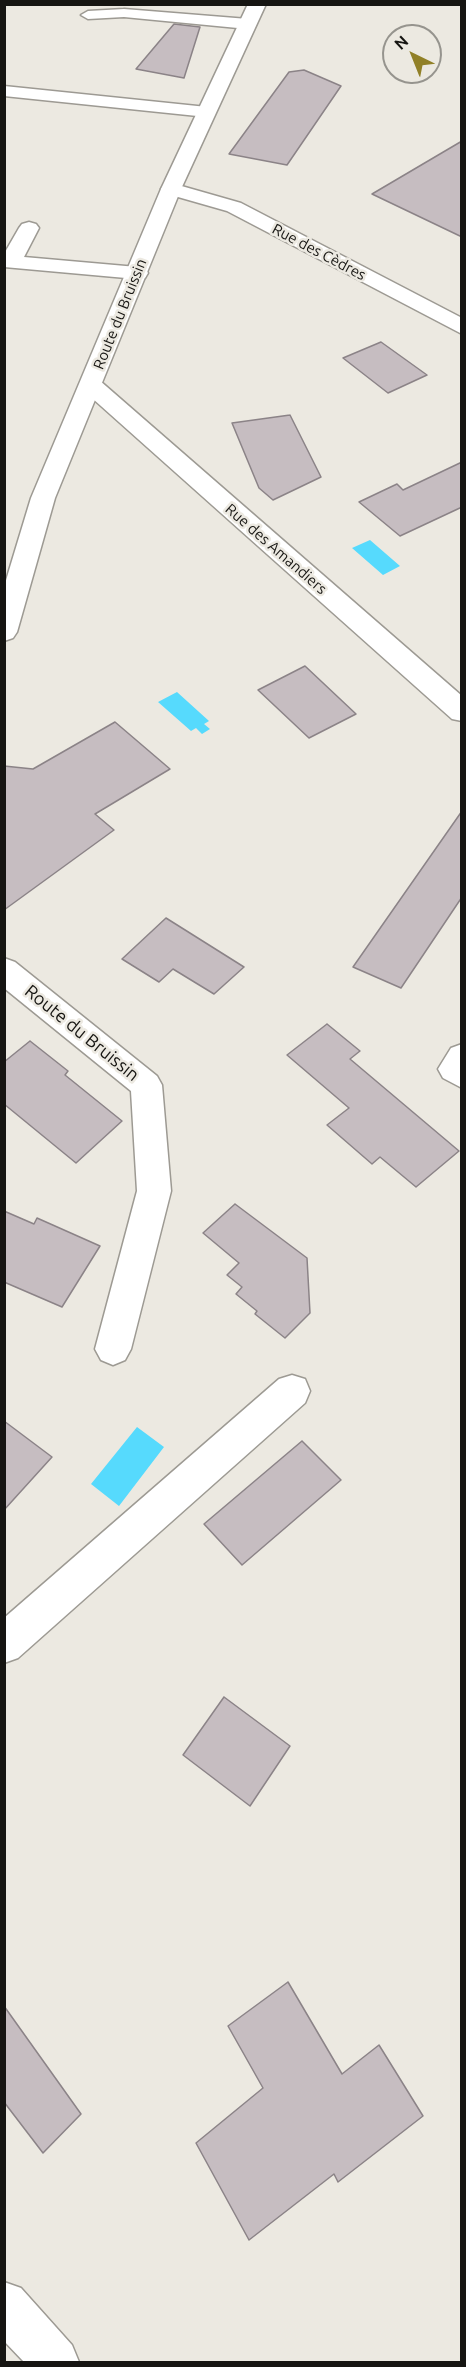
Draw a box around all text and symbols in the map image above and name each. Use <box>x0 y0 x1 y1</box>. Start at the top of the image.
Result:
north arrow <box>382 24 442 84</box>
text: N <box>391 32 412 53</box>
street label: Rue des Cèdres <box>269 220 369 284</box>
street label: Route du Bruissin <box>90 256 150 372</box>
street label: Rue des Amandiers <box>222 500 330 598</box>
street label: Route du Bruissin <box>20 980 144 1086</box>

